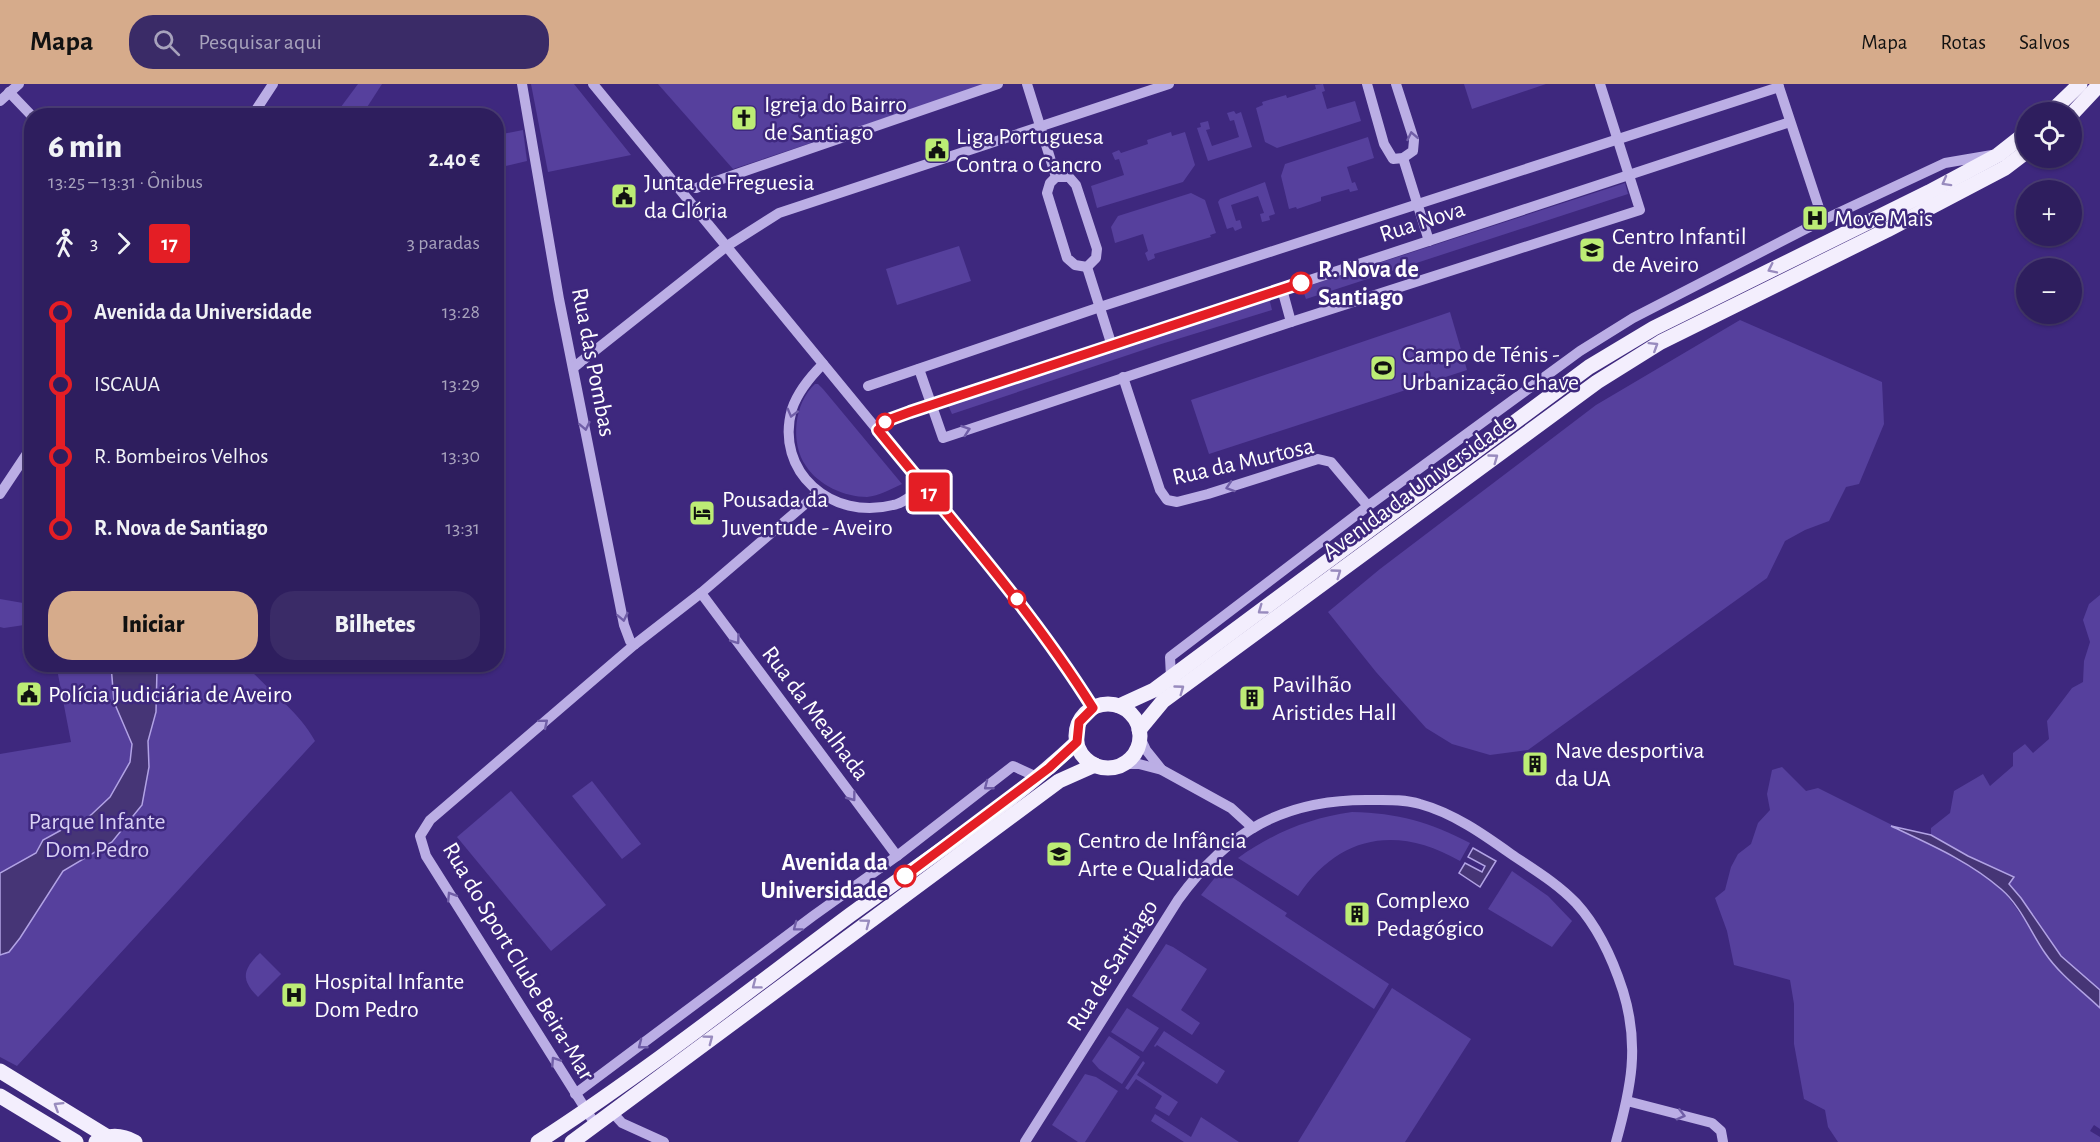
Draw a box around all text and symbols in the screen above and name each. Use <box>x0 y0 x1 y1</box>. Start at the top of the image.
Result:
search box <box>129 15 549 69</box>
icon: search <box>150 26 183 59</box>
text: Mapa <box>30 28 93 56</box>
text: Pesquisar aqui <box>198 31 322 53</box>
text: Mapa <box>1861 32 1908 53</box>
text: Rotas <box>1941 32 1986 53</box>
text: Salvos <box>2019 32 2070 53</box>
place label: Igreja do Bairro de Santiago <box>764 93 907 145</box>
map controls <box>2016 102 2082 324</box>
button: locate <box>2016 102 2082 168</box>
church icon: Igreja do Bairro de Santiago <box>729 103 759 133</box>
place label: Liga Portuguesa Contra o Cancro <box>956 125 1104 177</box>
text: 6 min <box>48 131 122 164</box>
one-way arrow <box>1406 131 1419 141</box>
public building icon: Liga Portuguesa Contra o Cancro <box>922 135 952 165</box>
text: 2.40 € <box>428 148 480 170</box>
place label: Junta de Freguesia da Glória <box>644 171 815 223</box>
text: 13:25 – 13:31 · Ônibus <box>48 172 203 192</box>
one-way arrow <box>1942 175 1953 186</box>
button: + <box>2016 180 2082 246</box>
public building icon: Junta de Freguesia da Glória <box>609 181 639 211</box>
street label: Rua Nova <box>1377 197 1468 247</box>
hospital icon: Move Mais <box>1800 203 1830 233</box>
place label: Move Mais <box>1834 207 1933 231</box>
place label: Centro Infantil de Aveiro <box>1612 225 1747 277</box>
icon: walk <box>48 227 81 260</box>
icon: forward <box>107 227 140 260</box>
text: 3 <box>90 233 98 253</box>
text: 17 <box>161 233 178 254</box>
text: 3 paradas <box>407 233 480 253</box>
school or university icon: Centro Infantil de Aveiro <box>1577 235 1607 265</box>
place label: R. Nova de Santiago <box>1318 258 1419 310</box>
button: − <box>2016 258 2082 324</box>
one-way arrow <box>1767 262 1778 274</box>
marker: R. Nova de Santiago <box>1290 272 1312 294</box>
street label: Rua das Pombas <box>567 286 619 439</box>
text: Avenida da Universidade <box>94 301 312 323</box>
text: 13:28 <box>442 302 480 322</box>
one-way arrow <box>1648 342 1658 354</box>
place label: Campo de Ténis - Urbanização Chave <box>1402 343 1579 395</box>
sports icon: Campo de Ténis - Urbanização Chave <box>1368 353 1398 383</box>
text: ISCAUA <box>94 373 160 395</box>
text: 13:29 <box>442 374 480 394</box>
one-way arrow <box>787 407 800 417</box>
street label: Avenida da Universidade <box>1318 409 1519 564</box>
unlabelled marker <box>876 413 894 431</box>
one-way arrow <box>578 420 591 430</box>
one-way arrow <box>960 425 970 438</box>
street label: Rua da Murtosa <box>1170 434 1317 490</box>
text: R. Bombeiros Velhos <box>94 445 268 467</box>
text: 13:30 <box>442 446 480 466</box>
one-way arrow <box>1488 454 1499 465</box>
line badge: 17 <box>902 472 956 512</box>
one-way arrow <box>1225 480 1236 492</box>
text: 17 <box>921 482 937 503</box>
place label: Pousada da Juventude - Aveiro <box>722 488 893 540</box>
hotel icon: Pousada da Juventude - Aveiro <box>687 498 717 528</box>
text: R. Nova de Santiago <box>94 517 268 539</box>
text: 13:31 <box>445 518 480 538</box>
one-way arrow <box>1330 569 1341 580</box>
unlabelled marker <box>1008 590 1026 608</box>
button: Iniciar <box>48 591 258 660</box>
button: Bilhetes <box>270 591 480 660</box>
one-way arrow <box>1257 603 1268 614</box>
one-way arrow <box>616 612 629 622</box>
one-way arrow <box>729 634 740 645</box>
street label: Rua da Mealhada <box>757 642 873 785</box>
place label: Pavilhão Aristides Hall <box>1272 673 1397 725</box>
public building icon: Polícia Judiciária de Aveiro <box>14 679 44 709</box>
place label: Polícia Judiciária de Aveiro <box>48 683 292 707</box>
building icon: Pavilhão Aristides Hall <box>1237 683 1267 713</box>
one-way arrow <box>1173 685 1184 696</box>
one-way arrow <box>537 719 548 730</box>
place label: Nave desportiva da UA <box>1555 739 1705 791</box>
building icon: Nave desportiva da UA <box>1520 749 1550 779</box>
one-way arrow <box>983 778 994 789</box>
one-way arrow <box>845 791 856 802</box>
park label: Parque Infante Dom Pedro <box>29 810 165 862</box>
place label: Centro de Infância Arte e Qualidade <box>1078 829 1247 881</box>
street label: Rua do Sport Clube Beira-Mar <box>438 838 599 1085</box>
school or university icon: Centro de Infância Arte e Qualidade <box>1044 839 1074 869</box>
place label: Avenida da Universidade <box>760 851 888 903</box>
marker: Avenida da Universidade <box>894 865 916 887</box>
place label: Complexo Pedagógico <box>1376 889 1484 941</box>
one-way arrow <box>446 892 458 902</box>
street label: Rua de Santiago <box>1063 896 1163 1035</box>
building icon: Complexo Pedagógico <box>1342 899 1372 929</box>
one-way arrow <box>859 919 870 930</box>
one-way arrow <box>793 920 804 931</box>
place label: Hospital Infante Dom Pedro <box>314 970 464 1022</box>
one-way arrow <box>752 978 763 989</box>
hospital icon: Hospital Infante Dom Pedro <box>279 980 309 1010</box>
one-way arrow <box>703 1036 714 1047</box>
one-way arrow <box>637 1037 648 1048</box>
one-way arrow <box>551 1057 562 1068</box>
one-way arrow <box>54 1102 64 1114</box>
one-way arrow <box>1675 1108 1686 1120</box>

